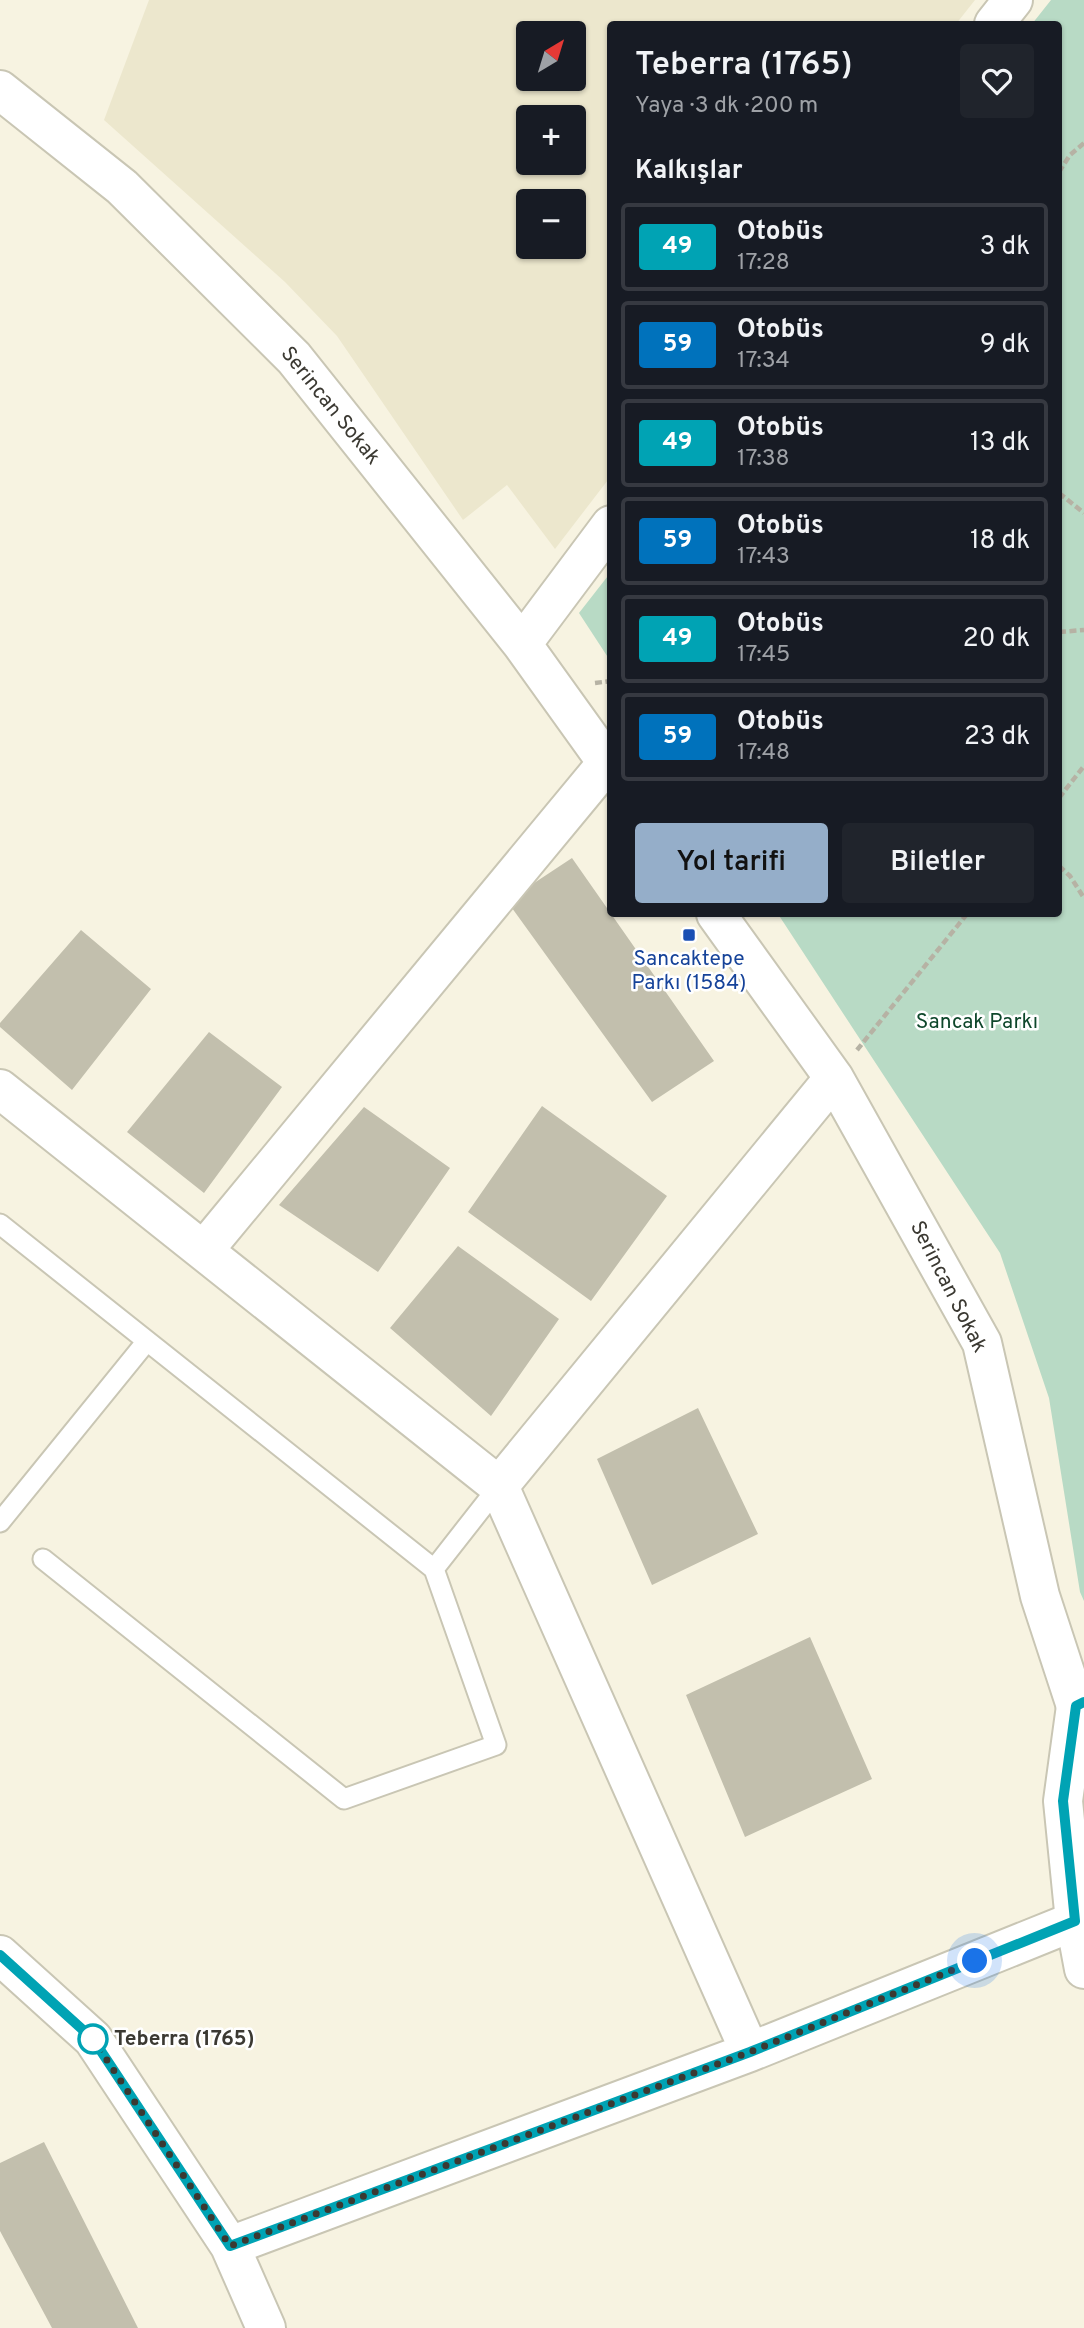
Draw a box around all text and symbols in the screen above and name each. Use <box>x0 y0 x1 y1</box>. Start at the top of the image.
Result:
north arrow <box>516 21 586 91</box>
map controls <box>516 21 586 259</box>
button: heart <box>960 44 1034 118</box>
text: Teberra (1765) <box>635 45 853 87</box>
text: Yaya · 3 dk · 200 m <box>635 92 818 121</box>
button: + <box>516 105 586 175</box>
text: Kalkışlar <box>635 155 743 188</box>
button: − <box>516 189 586 259</box>
text: Otobüs <box>737 216 824 249</box>
text: 3 dk <box>980 231 1030 264</box>
text: 49 <box>662 232 693 262</box>
text: 17:28 <box>737 249 790 278</box>
text: Otobüs <box>737 314 824 347</box>
text: 9 dk <box>980 329 1030 362</box>
text: 59 <box>663 330 692 360</box>
street label: Serincan Sokak <box>274 341 386 471</box>
text: 17:34 <box>737 347 790 376</box>
text: Otobüs <box>737 412 824 445</box>
text: 13 dk <box>970 427 1030 460</box>
text: 49 <box>662 428 693 458</box>
text: 17:38 <box>737 445 790 474</box>
text: Otobüs <box>737 510 824 543</box>
text: 18 dk <box>970 525 1030 558</box>
text: 59 <box>663 526 692 556</box>
text: 17:43 <box>737 543 790 572</box>
text: Otobüs <box>737 608 824 641</box>
text: 20 dk <box>963 623 1030 656</box>
text: 49 <box>662 624 693 654</box>
text: 17:45 <box>737 641 790 670</box>
text: Otobüs <box>737 706 824 739</box>
text: 23 dk <box>964 721 1030 754</box>
text: 59 <box>663 722 692 752</box>
text: 17:48 <box>737 739 790 768</box>
button: Yol tarifi <box>635 823 828 903</box>
button: Biletler <box>842 823 1034 903</box>
marker: Sancaktepe Parkı (1584) <box>681 927 697 943</box>
place label: Sancaktepe Parkı (1584) <box>632 946 746 997</box>
park label: Sancak Parkı <box>916 1009 1038 1036</box>
street label: Serincan Sokak <box>903 1217 993 1357</box>
your location <box>957 1943 992 1978</box>
marker: Teberra (1765) <box>78 2024 108 2054</box>
place label: Teberra (1765) <box>114 2026 254 2053</box>

